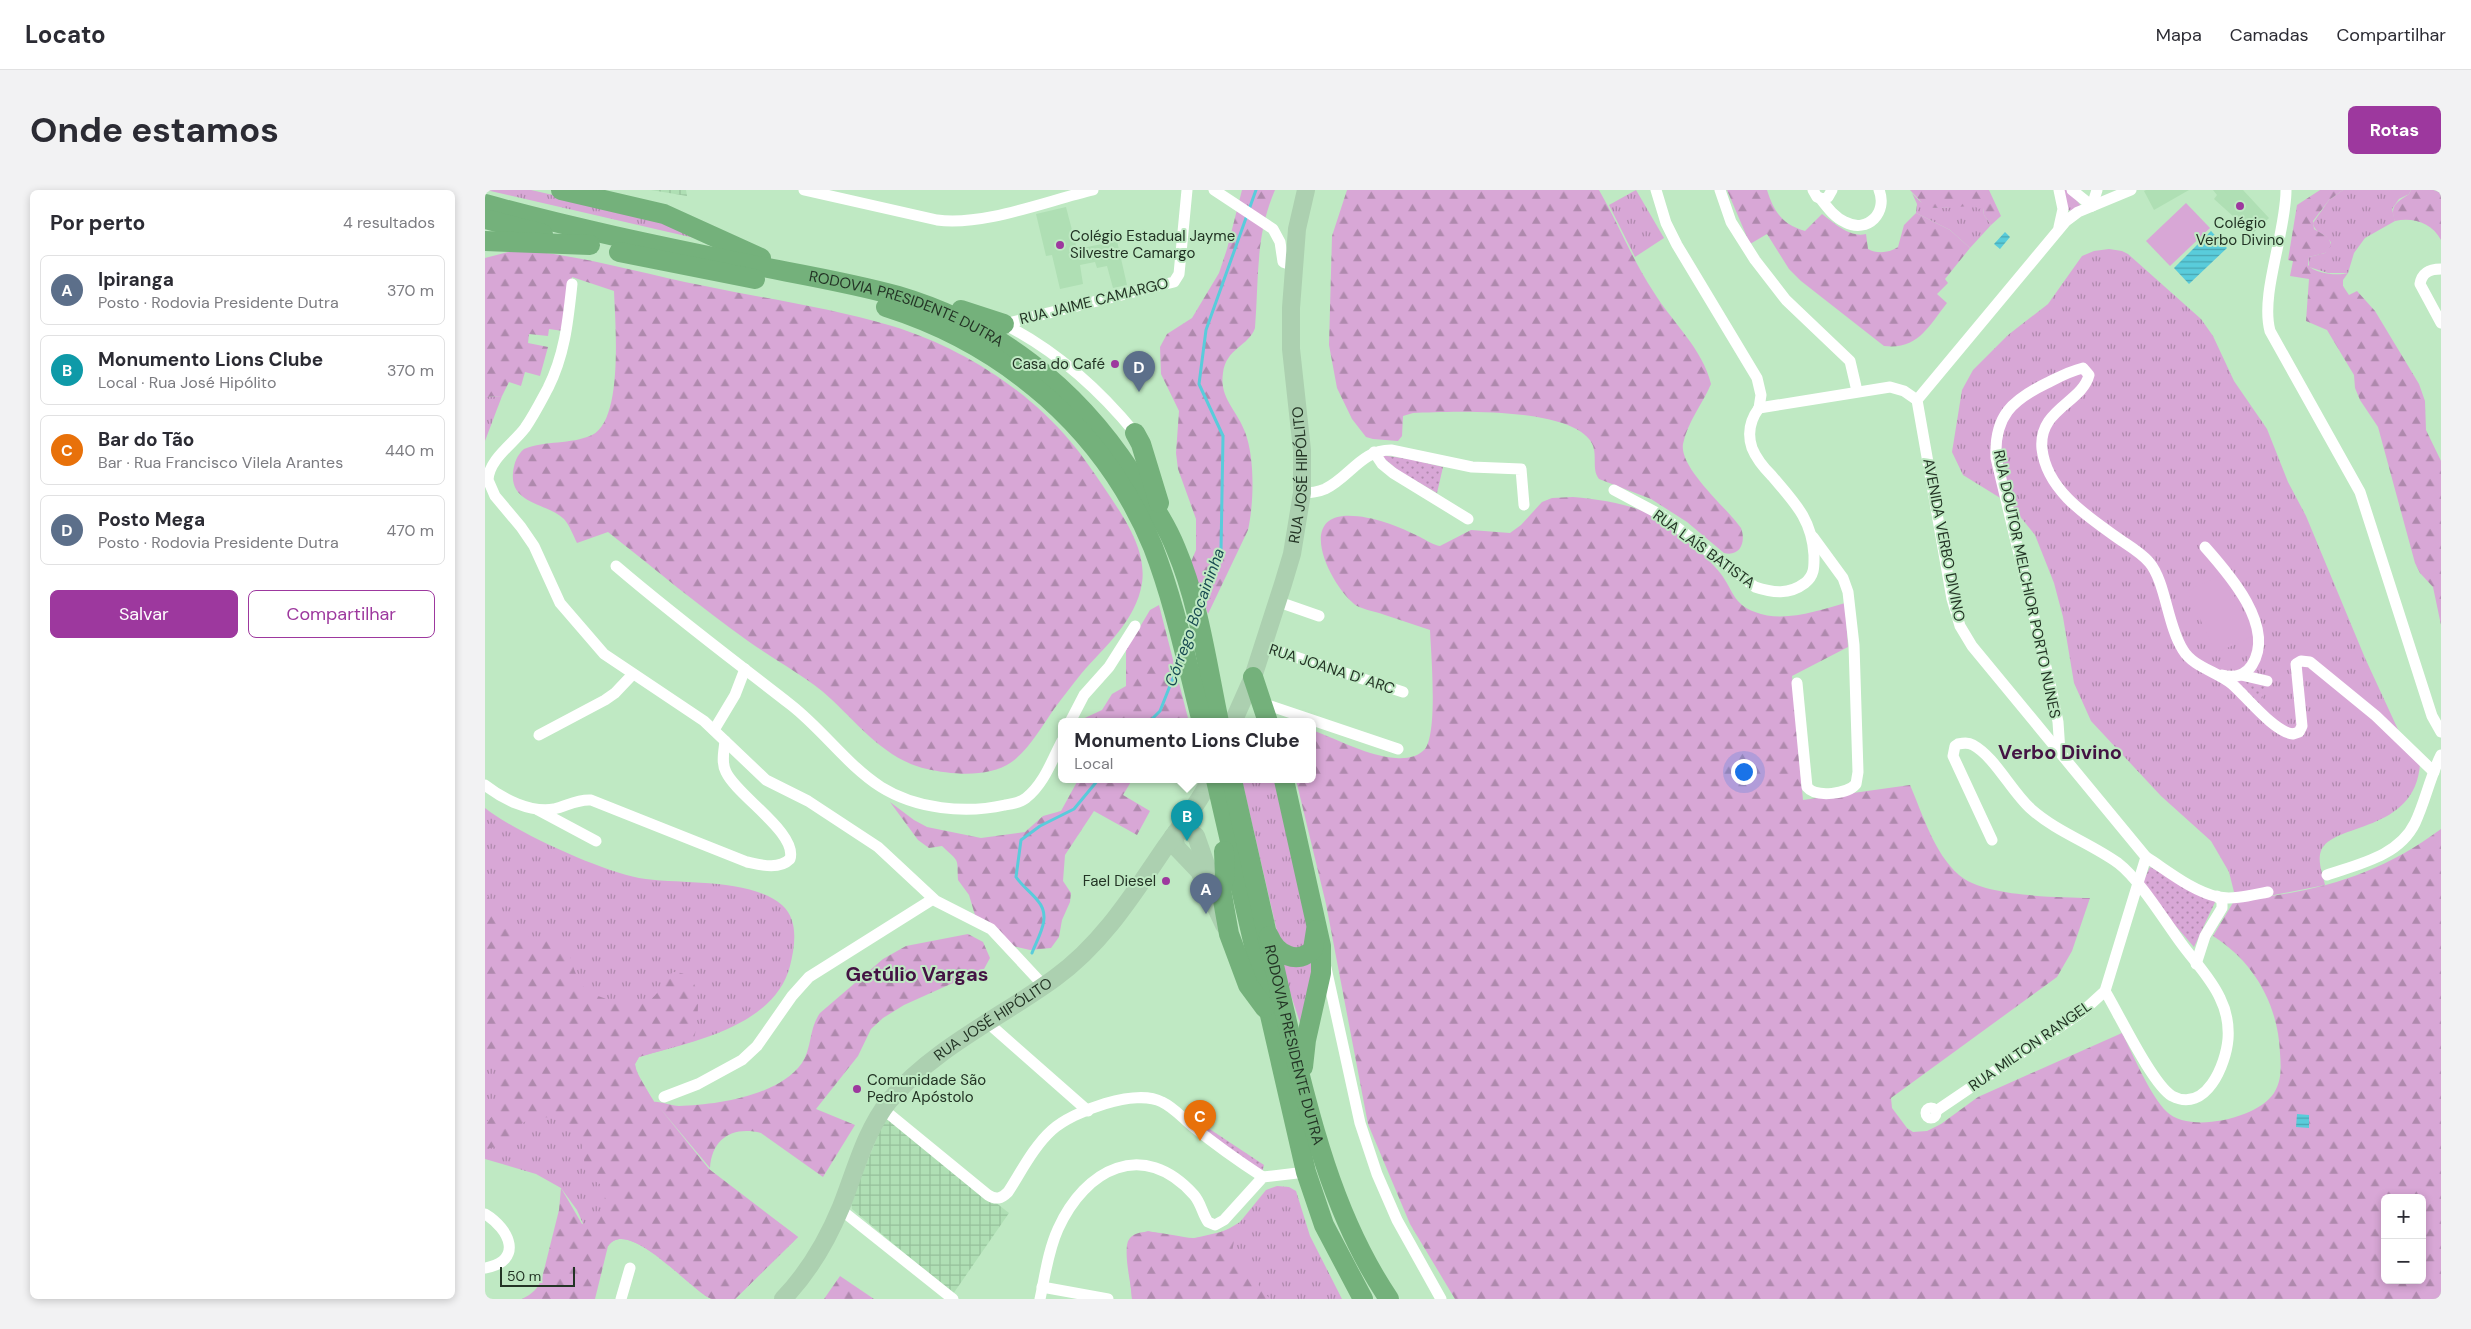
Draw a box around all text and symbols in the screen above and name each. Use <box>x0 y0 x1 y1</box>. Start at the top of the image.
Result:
text: Locato <box>25 19 106 50</box>
text: Mapa <box>2156 23 2202 47</box>
text: Camadas <box>2230 23 2308 47</box>
text: Compartilhar <box>2336 23 2446 47</box>
button: Rotas <box>2348 106 2441 154</box>
text: Onde estamos <box>30 107 279 153</box>
marker: Colégio Verbo Divino <box>2234 200 2246 212</box>
text: Por perto <box>50 209 145 237</box>
text: 4 resultados <box>343 212 435 233</box>
place label: Colégio Verbo Divino <box>2196 213 2284 250</box>
place label: Colégio Estadual Jayme Silvestre Camargo <box>1070 226 1235 263</box>
marker: Colégio Estadual Jayme Silvestre Camargo <box>1054 239 1066 251</box>
street label: RODOVIA PRESIDENTE DUTRA <box>807 266 1007 352</box>
text: Ipiranga <box>98 267 174 292</box>
street label: RUA JAIME CAMARGO <box>1017 273 1171 329</box>
text: A <box>61 280 73 301</box>
text: 370 m <box>387 280 434 301</box>
text: Posto · Rodovia Presidente Dutra <box>98 292 339 313</box>
text: Monumento Lions Clube <box>98 347 323 372</box>
pin: D <box>1123 351 1155 392</box>
place label: Casa do Café <box>1012 354 1105 374</box>
marker: Casa do Café <box>1109 358 1121 370</box>
text: B <box>62 360 72 381</box>
text: 370 m <box>387 360 434 381</box>
text: Local · Rua José Hipólito <box>98 372 276 393</box>
street label: RUA JOSÉ HIPÓLITO <box>1284 405 1312 545</box>
text: Bar do Tão <box>98 427 194 452</box>
text: C <box>61 440 73 461</box>
text: 440 m <box>385 440 434 461</box>
street label: RUA DOUTOR MELCHIOR PORTO NUNES <box>1989 448 2065 720</box>
text: Bar · Rua Francisco Vilela Arantes <box>98 452 343 473</box>
street label: AVENIDA VERBO DIVINO <box>1918 457 1970 623</box>
street label: RUA LAÍS BATISTA <box>1649 505 1759 593</box>
text: Posto Mega <box>98 507 205 532</box>
text: D <box>61 520 73 541</box>
text: 470 m <box>387 520 434 541</box>
text: Posto · Rodovia Presidente Dutra <box>98 532 339 553</box>
water label: Córrego Bocaininha <box>1160 545 1229 689</box>
button: Salvar <box>50 590 238 638</box>
button: Compartilhar <box>248 590 435 638</box>
street label: RUA JOANA D' ARC <box>1267 639 1398 699</box>
popup <box>1058 718 1316 783</box>
text: Monumento Lions Clube <box>1074 728 1300 753</box>
district label: Verbo Divino <box>1998 739 2122 765</box>
text: Local <box>1074 753 1113 774</box>
your location <box>1731 759 1757 785</box>
pin: B <box>1171 800 1203 841</box>
place label: Fael Diesel <box>1083 871 1156 891</box>
pin: A <box>1190 873 1222 914</box>
marker: Fael Diesel <box>1160 875 1172 887</box>
street label: RODOVIA PRESIDENTE DUTRA <box>1260 943 1328 1147</box>
district label: Getúlio Vargas <box>846 961 988 987</box>
street label: RUA JOSÉ HIPÓLITO <box>930 973 1056 1065</box>
street label: RUA MILTON RANGEL <box>1965 996 2095 1096</box>
place label: Comunidade São Pedro Apóstolo <box>867 1070 986 1107</box>
marker: Comunidade São Pedro Apóstolo <box>851 1083 863 1095</box>
pin: C <box>1184 1100 1216 1141</box>
map controls <box>2381 1194 2426 1284</box>
button: + <box>2381 1194 2426 1239</box>
button: − <box>2381 1239 2426 1284</box>
scale bar <box>500 1264 575 1287</box>
text: 50 m <box>507 1267 541 1285</box>

